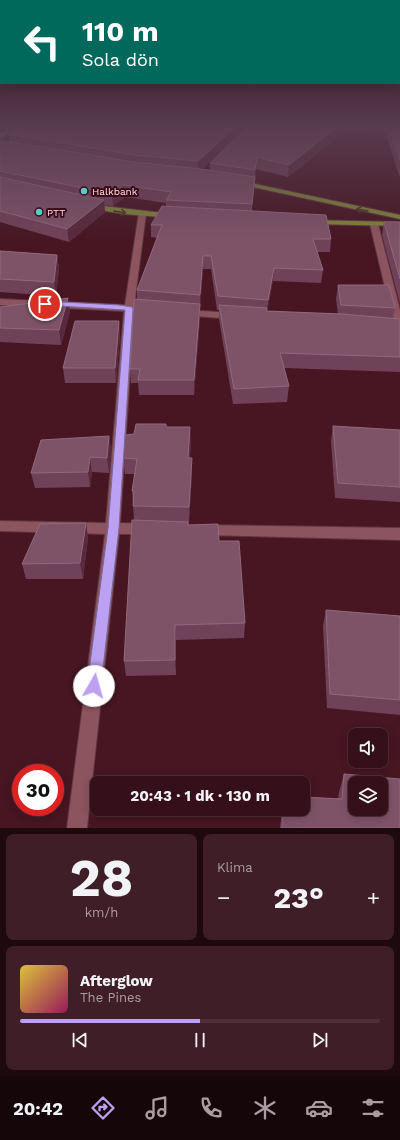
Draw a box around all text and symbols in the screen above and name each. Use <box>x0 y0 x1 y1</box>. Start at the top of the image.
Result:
text: 110 m <box>82 15 159 48</box>
icon: left <box>16 16 68 68</box>
text: Sola dön <box>82 49 159 70</box>
marker: Halkbank <box>79 186 89 196</box>
place label: Halkbank <box>92 186 138 197</box>
one-way arrow <box>356 205 369 213</box>
marker: PTT <box>34 207 44 217</box>
place label: PTT <box>47 207 65 218</box>
one-way arrow <box>113 208 126 216</box>
pin <box>28 287 62 321</box>
icon: arrive <box>34 293 56 315</box>
position arrow <box>73 665 115 707</box>
map controls <box>348 728 388 816</box>
button: sound <box>348 728 388 768</box>
speed limit sign: 30 <box>12 764 64 816</box>
button: layers <box>348 776 388 816</box>
text: 20:43 · 1 dk · 130 m <box>130 787 270 805</box>
text: 28 <box>70 848 133 909</box>
text: Klima <box>217 860 253 875</box>
text: 23° <box>273 880 324 915</box>
text: − <box>217 885 230 910</box>
text: + <box>367 885 380 910</box>
text: km/h <box>85 905 118 920</box>
text: Afterglow <box>80 972 153 990</box>
text: The Pines <box>80 990 141 1005</box>
icon: previous <box>69 1029 91 1051</box>
icon: pause <box>189 1029 211 1051</box>
icon: next <box>309 1029 331 1051</box>
icon: directions <box>89 1094 117 1122</box>
icon: music <box>143 1094 171 1122</box>
icon: phone <box>197 1094 225 1122</box>
icon: climate <box>251 1094 279 1122</box>
icon: car <box>305 1094 333 1122</box>
icon: filters <box>359 1094 387 1122</box>
text: 20:42 <box>13 1098 63 1119</box>

